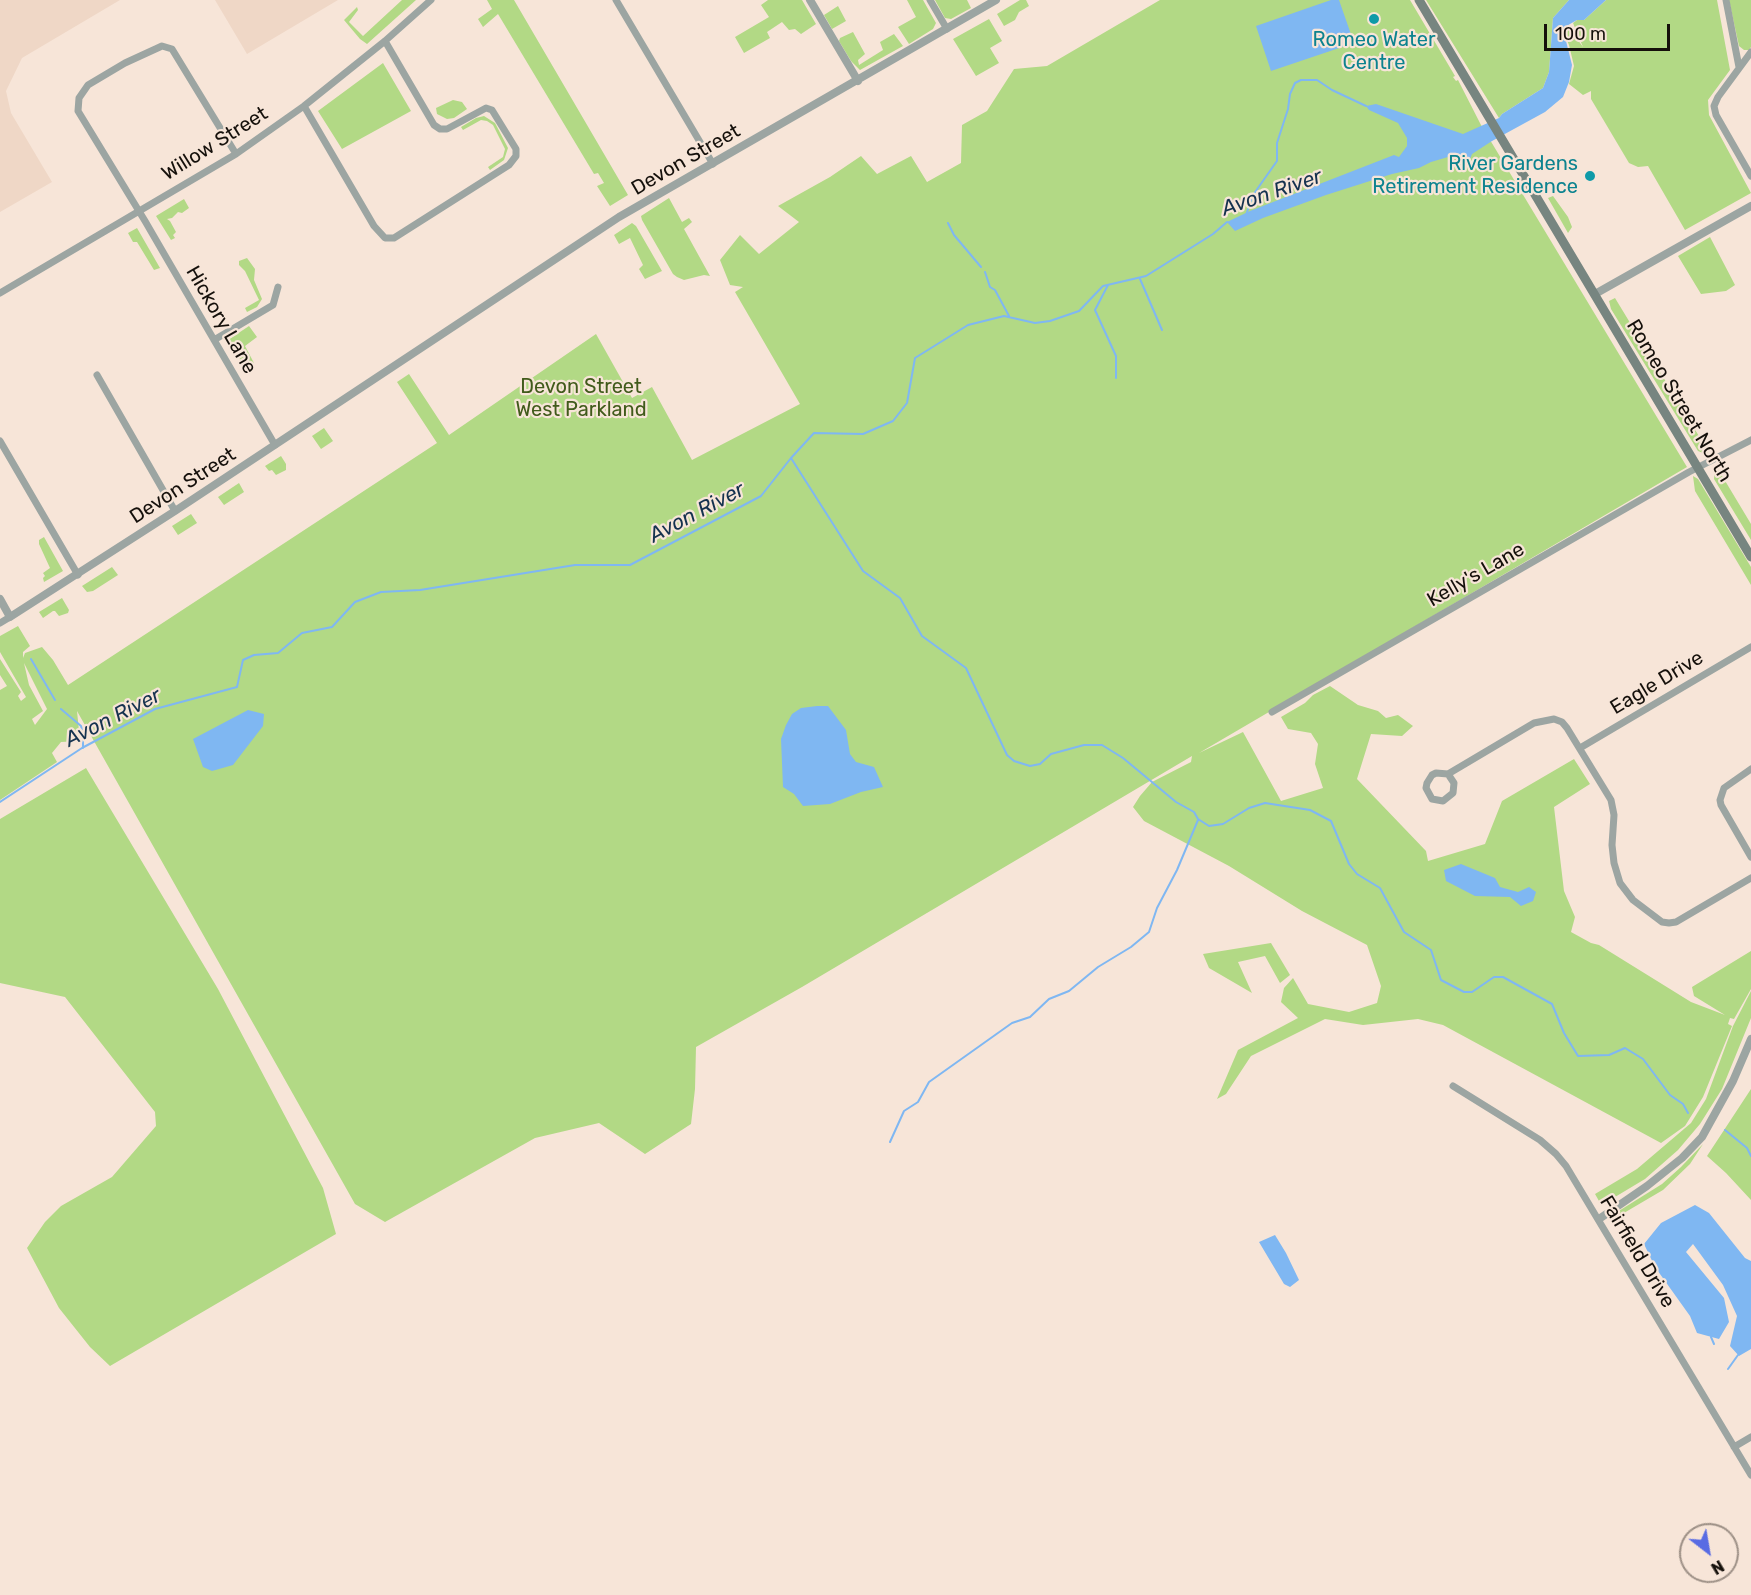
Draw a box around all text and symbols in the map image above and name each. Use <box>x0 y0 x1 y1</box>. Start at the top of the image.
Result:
marker: Romeo Water Centre <box>1367 12 1381 26</box>
scale bar <box>1547 12 1673 50</box>
text: 100 m <box>1555 23 1606 45</box>
place label: Romeo Water Centre <box>1313 28 1435 75</box>
street label: Willow Street <box>158 102 272 186</box>
street label: Devon Street <box>627 119 745 201</box>
place label: River Gardens Retirement Residence <box>1372 152 1578 199</box>
water label: Avon River <box>1219 164 1325 222</box>
marker: River Gardens Retirement Residence <box>1583 169 1597 183</box>
street label: Hickory Lane <box>180 262 262 378</box>
street label: Romeo Street North <box>1621 315 1737 487</box>
park label: Devon Street West Parkland <box>515 375 647 422</box>
street label: Devon Street <box>125 443 241 529</box>
water label: Avon River <box>645 477 749 549</box>
street label: Kelly's Lane <box>1423 538 1529 612</box>
street label: Eagle Drive <box>1606 646 1708 720</box>
water label: Avon River <box>61 683 165 753</box>
street label: Fairfield Drive <box>1594 1192 1680 1312</box>
north arrow <box>1679 1523 1739 1583</box>
text: N <box>1708 1556 1727 1578</box>

